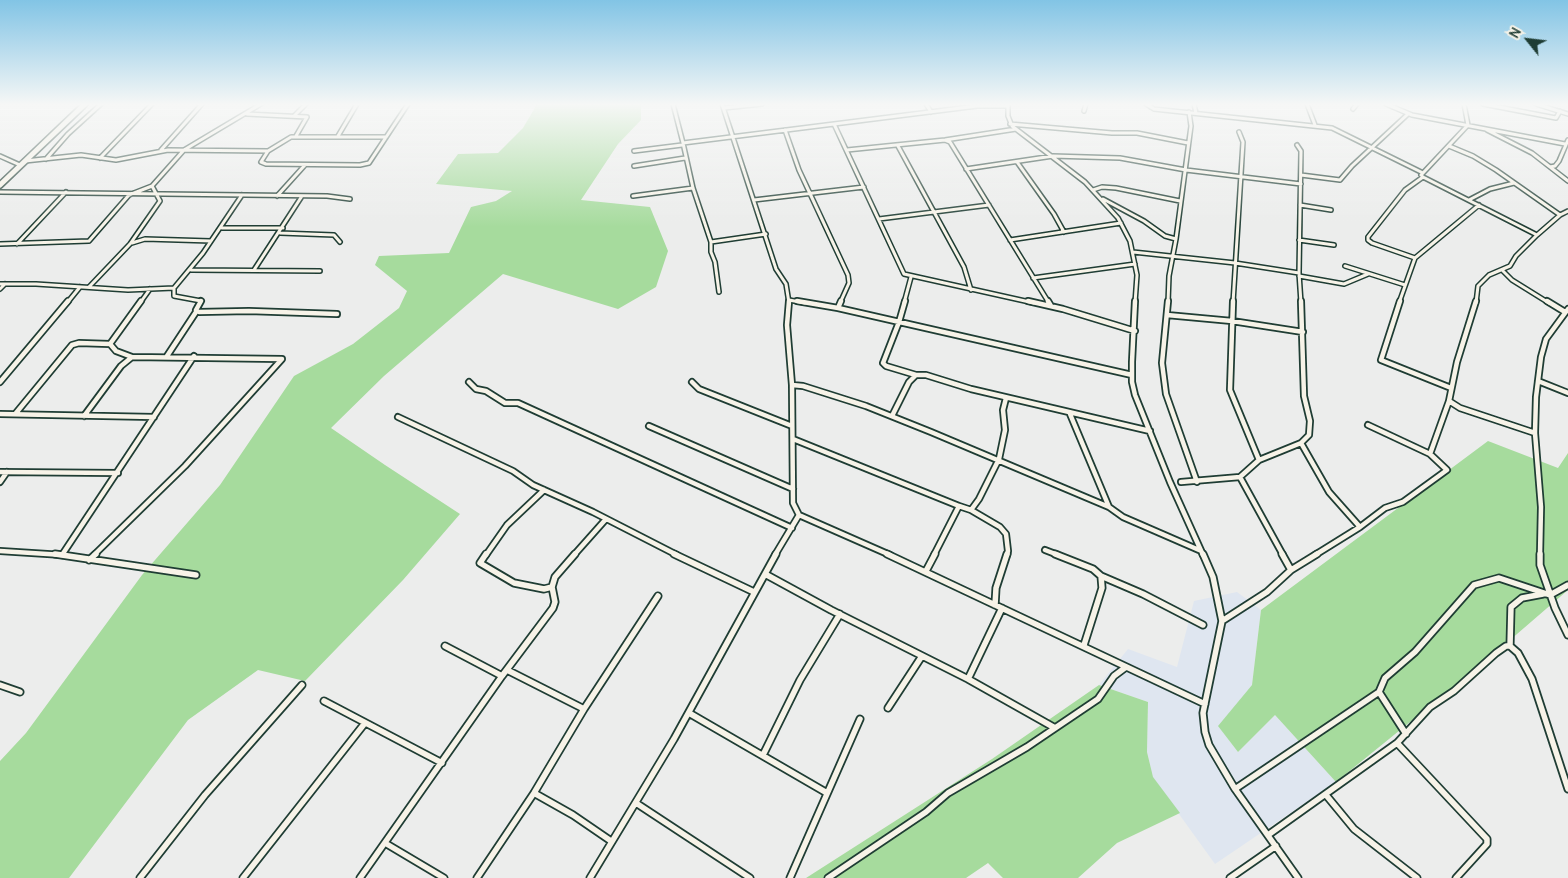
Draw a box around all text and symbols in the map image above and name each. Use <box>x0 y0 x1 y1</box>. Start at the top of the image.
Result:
north arrow <box>1503 15 1553 65</box>
text: N <box>1505 24 1525 41</box>

